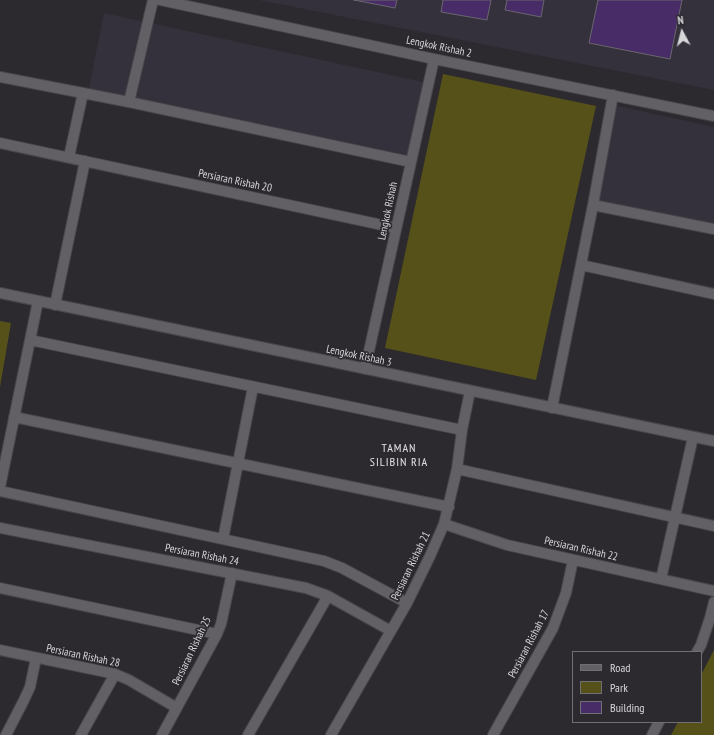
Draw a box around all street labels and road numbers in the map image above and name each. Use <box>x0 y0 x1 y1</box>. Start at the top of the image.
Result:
street label: Lengkok Rishah 2 <box>405 34 473 60</box>
street label: Persiaran Rishah 20 <box>197 167 273 195</box>
street label: Lengkok Rishah <box>375 181 401 241</box>
street label: Lengkok Rishah 3 <box>325 343 393 369</box>
street label: Persiaran Rishah 21 <box>389 529 433 603</box>
street label: Persiaran Rishah 22 <box>543 534 619 564</box>
street label: Persiaran Rishah 24 <box>164 541 240 569</box>
street label: Persiaran Rishah 17 <box>506 608 552 680</box>
street label: Persiaran Rishah 25 <box>170 614 214 688</box>
street label: Persiaran Rishah 28 <box>45 642 121 670</box>

